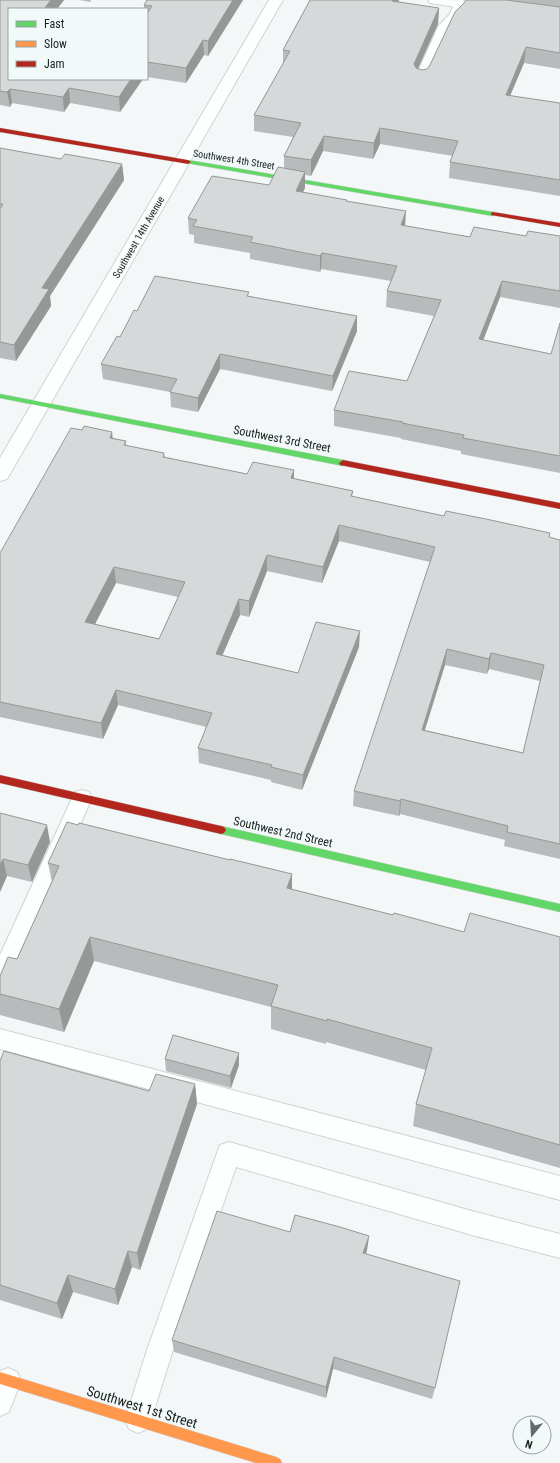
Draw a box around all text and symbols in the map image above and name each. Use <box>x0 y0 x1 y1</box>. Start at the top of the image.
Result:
legend <box>8 8 148 80</box>
text: Fast <box>44 17 65 31</box>
text: Slow <box>44 37 67 51</box>
text: Jam <box>44 57 65 71</box>
street label: Southwest 4th Street <box>192 148 275 171</box>
street label: Southwest 14th Avenue <box>111 194 166 280</box>
street label: Southwest 3rd Street <box>232 423 332 455</box>
street label: Southwest 2nd Street <box>232 814 334 850</box>
street label: Southwest 1st Street <box>85 1383 199 1431</box>
north arrow <box>512 1415 552 1455</box>
text: N <box>524 1437 534 1451</box>

